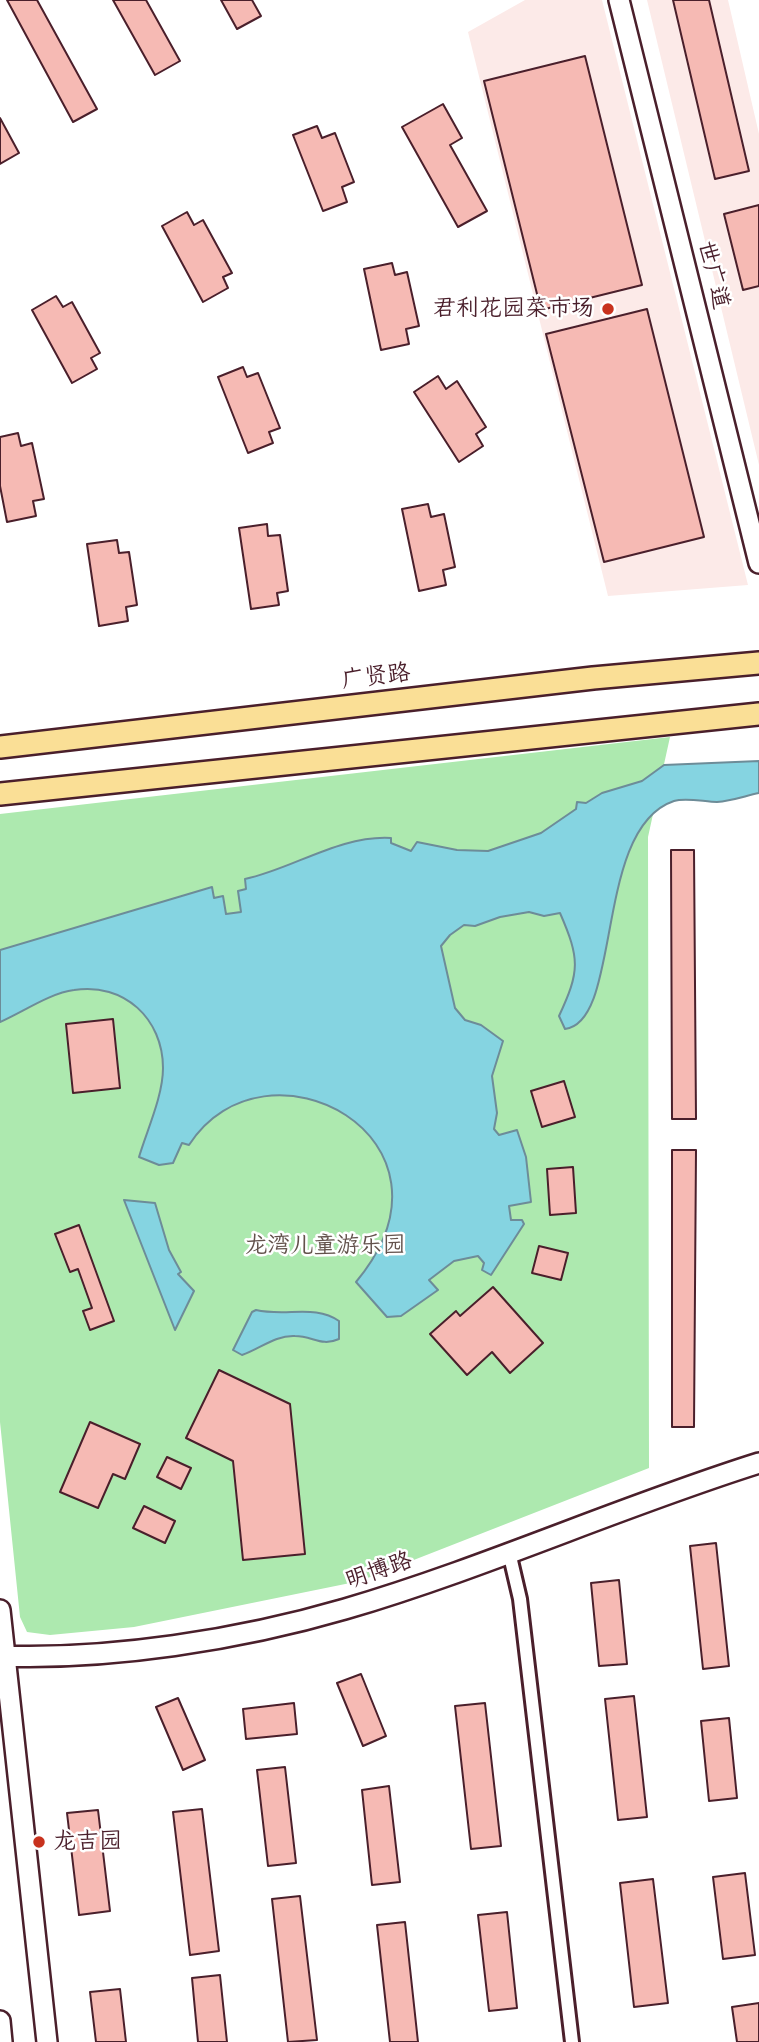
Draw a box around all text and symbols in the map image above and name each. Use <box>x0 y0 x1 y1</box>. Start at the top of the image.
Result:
street label: 世广道 <box>691 238 735 312</box>
place label: 君利花园菜市场 <box>433 295 594 323</box>
marker: 君利花园菜市场 <box>600 301 616 317</box>
street label: 广贤路 <box>340 659 412 695</box>
park label: 龙湾儿童游乐园 <box>245 1232 405 1260</box>
street label: 明博路 <box>342 1547 416 1595</box>
place label: 龙吉园 <box>53 1828 122 1856</box>
marker: 龙吉园 <box>31 1834 47 1850</box>

